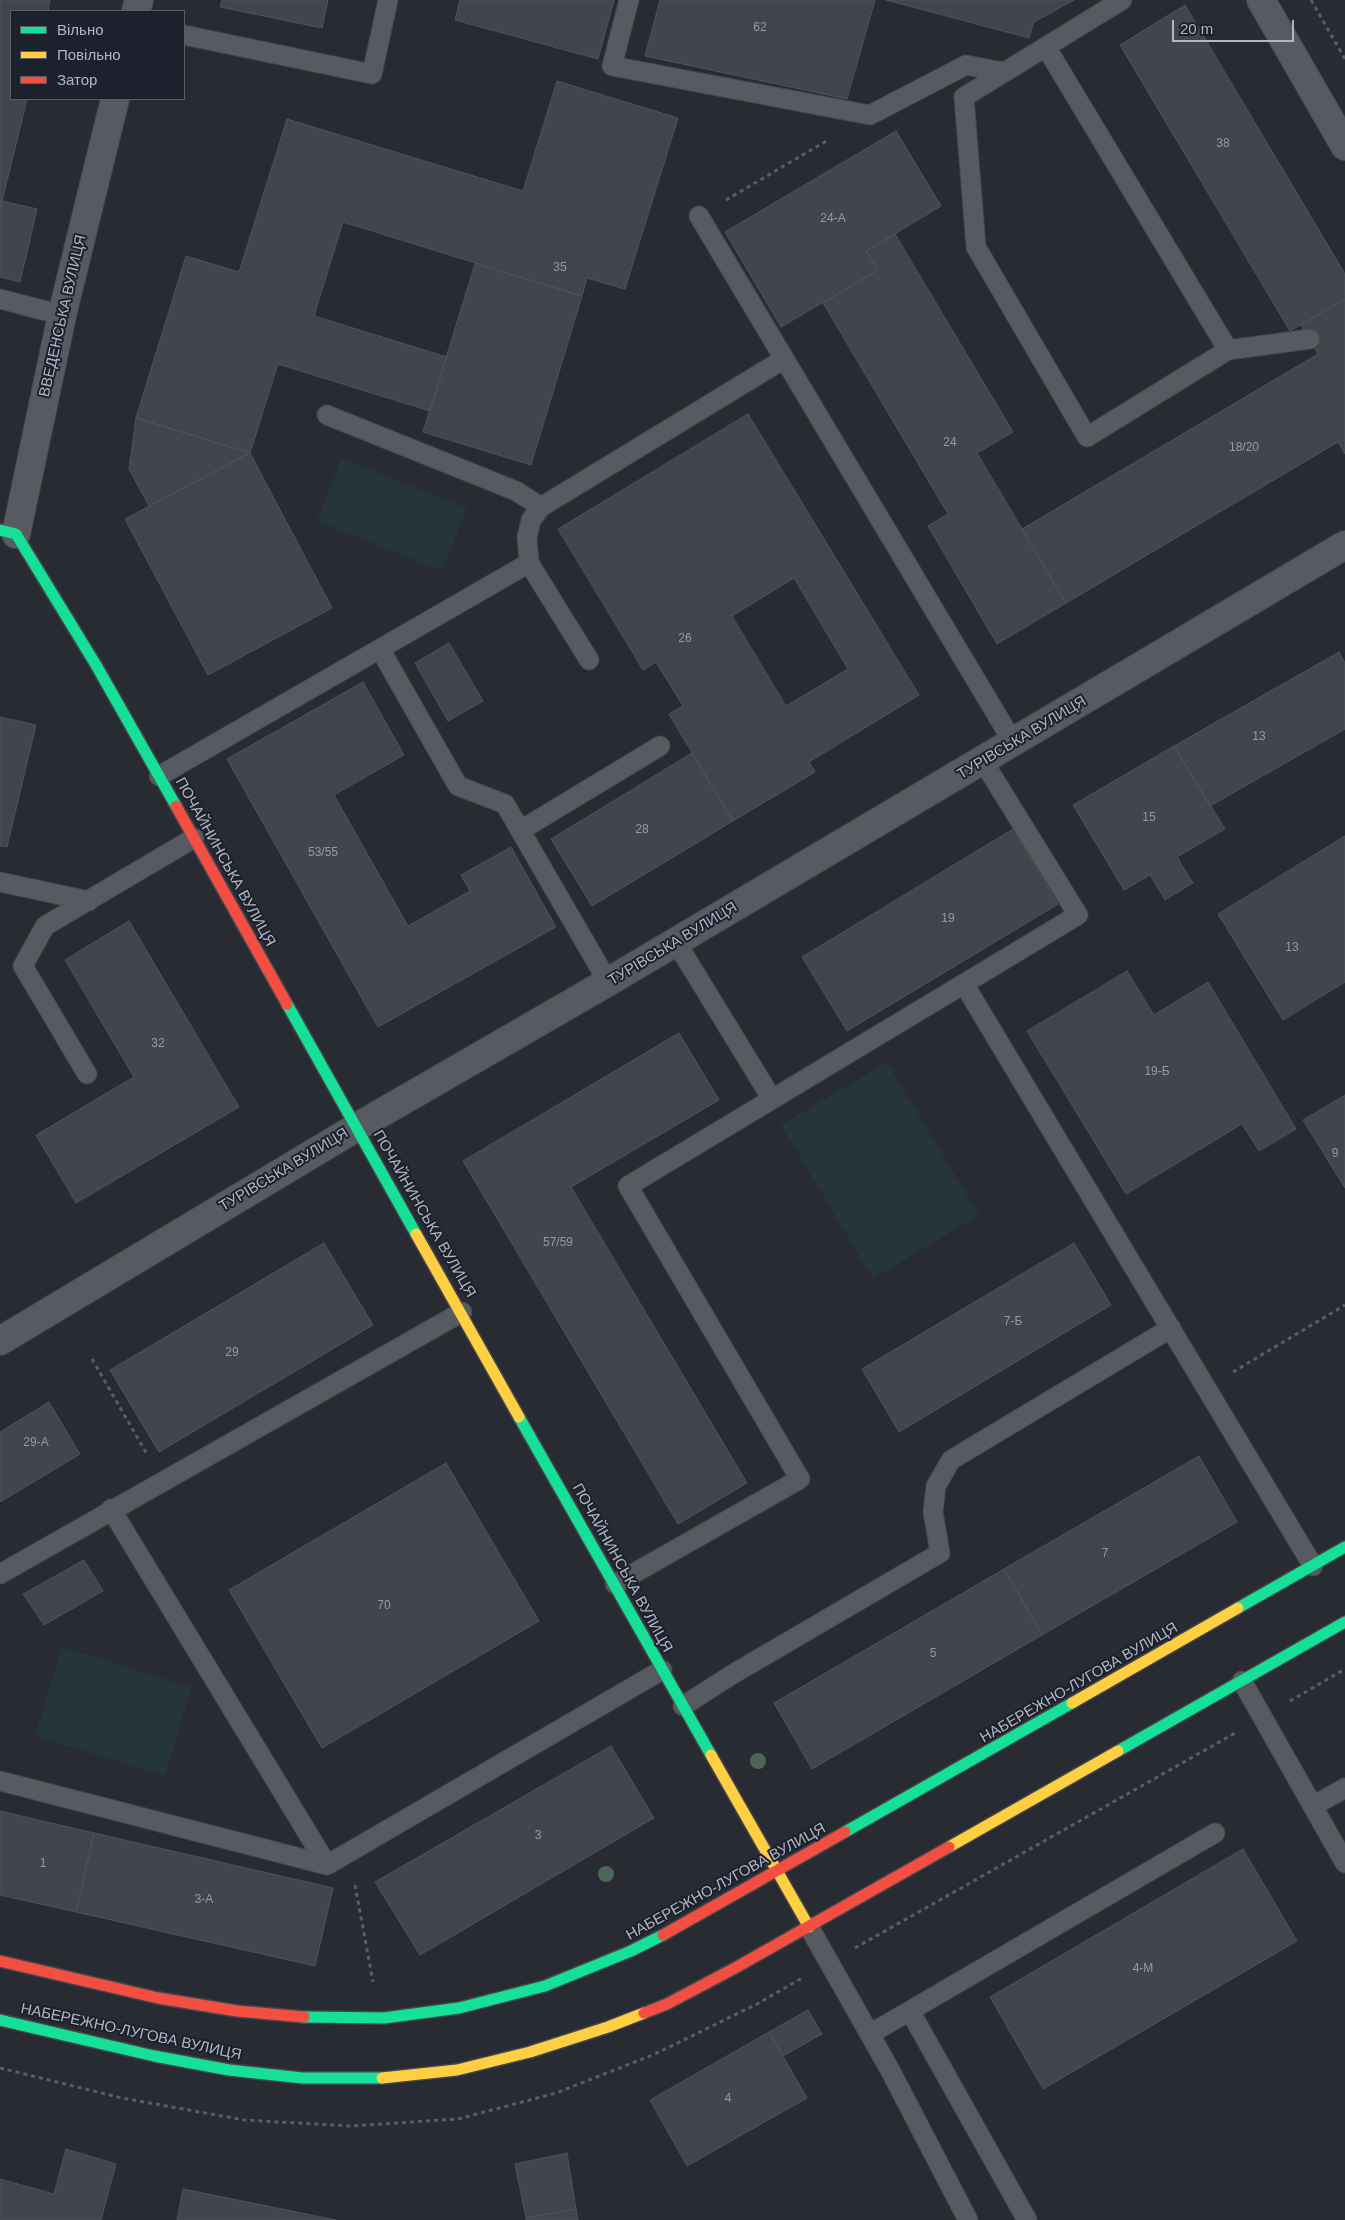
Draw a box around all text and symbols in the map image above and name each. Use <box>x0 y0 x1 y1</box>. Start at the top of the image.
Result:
legend <box>10 10 185 100</box>
scale bar <box>1175 10 1298 42</box>
text: 20 m <box>1180 20 1213 37</box>
text: Вільно <box>57 21 104 38</box>
house number: 62 <box>753 21 767 35</box>
text: Повільно <box>57 46 121 63</box>
text: Затор <box>57 71 97 88</box>
house number: 38 <box>1216 137 1230 151</box>
house number: 24-А <box>820 212 846 226</box>
street label: ВВЕДЕНСЬКА ВУЛИЦЯ <box>36 233 90 399</box>
house number: 35 <box>553 261 567 275</box>
house number: 24 <box>943 436 957 450</box>
house number: 18/20 <box>1229 441 1259 455</box>
house number: 26 <box>678 632 692 646</box>
street label: ТУРІВСЬКА ВУЛИЦЯ <box>954 692 1090 784</box>
house number: 13 <box>1252 730 1266 744</box>
street label: ПОЧАЙНИНСЬКА ВУЛИЦЯ <box>171 775 279 949</box>
house number: 15 <box>1142 811 1156 825</box>
house number: 28 <box>635 823 649 837</box>
house number: 53/55 <box>308 846 338 860</box>
street label: ТУРІВСЬКА ВУЛИЦЯ <box>605 898 741 990</box>
house number: 19 <box>941 912 955 926</box>
house number: 13 <box>1285 941 1299 955</box>
house number: 32 <box>151 1037 165 1051</box>
house number: 19-Б <box>1144 1065 1170 1079</box>
street label: ТУРІВСЬКА ВУЛИЦЯ <box>216 1124 352 1216</box>
street label: ПОЧАЙНИНСЬКА ВУЛИЦЯ <box>369 1127 479 1301</box>
house number: 9 <box>1332 1147 1338 1161</box>
house number: 57/59 <box>543 1236 573 1250</box>
house number: 7-Б <box>1004 1315 1022 1329</box>
house number: 29 <box>225 1346 239 1360</box>
house number: 29-А <box>23 1436 49 1450</box>
street label: ПОЧАЙНИНСЬКА ВУЛИЦЯ <box>568 1481 676 1655</box>
house number: 7 <box>1102 1547 1108 1561</box>
house number: 70 <box>377 1599 391 1613</box>
street label: НАБЕРЕЖНО-ЛУГОВА ВУЛИЦЯ <box>977 1619 1181 1747</box>
house number: 5 <box>930 1647 936 1661</box>
street label: НАБЕРЕЖНО-ЛУГОВА ВУЛИЦЯ <box>623 1820 829 1944</box>
house number: 3 <box>535 1829 541 1843</box>
house number: 1 <box>40 1857 46 1871</box>
house number: 3-А <box>195 1893 213 1907</box>
house number: 4-М <box>1133 1962 1153 1976</box>
street label: НАБЕРЕЖНО-ЛУГОВА ВУЛИЦЯ <box>19 2000 243 2064</box>
house number: 4 <box>725 2092 731 2106</box>

